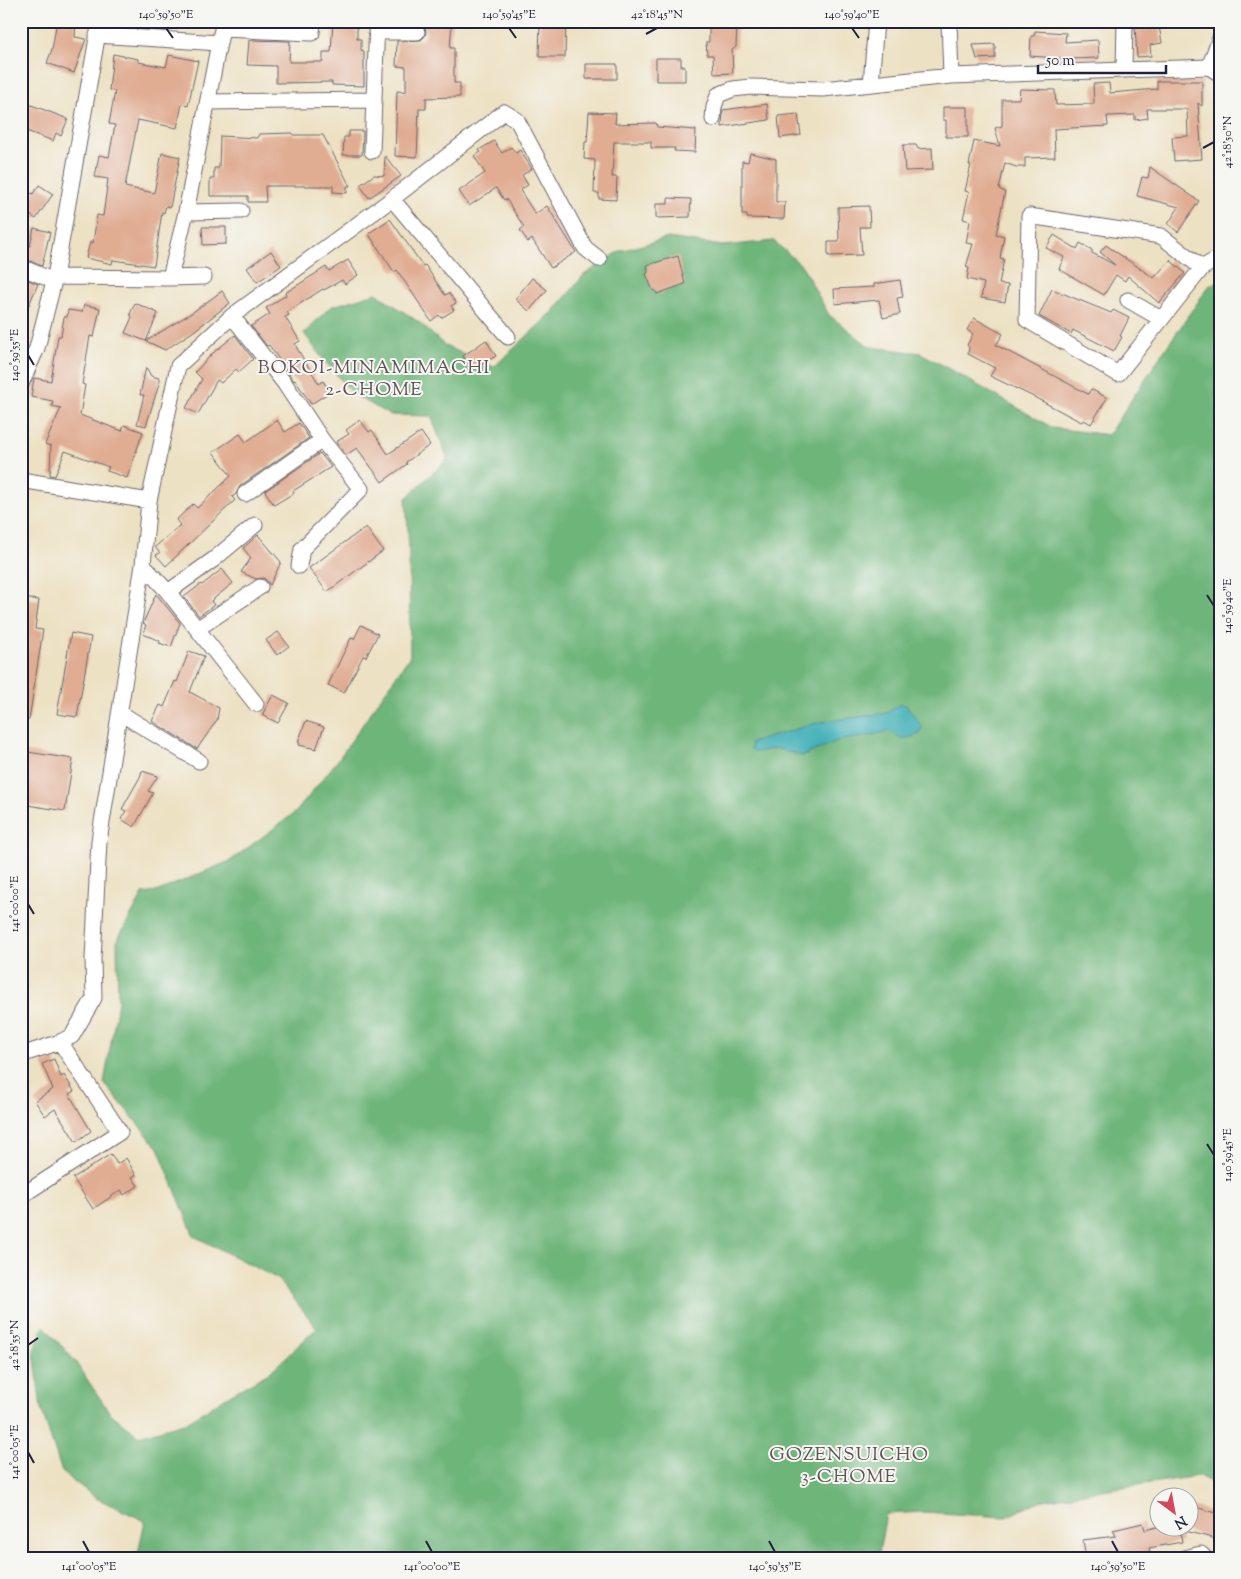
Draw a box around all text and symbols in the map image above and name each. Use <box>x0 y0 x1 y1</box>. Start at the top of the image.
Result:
text: 140°59'50"E <box>139 6 194 24</box>
text: 140°59'45"E <box>482 6 536 24</box>
text: 42°18'45"N <box>631 6 683 24</box>
text: 140°59'40"E <box>824 6 880 24</box>
scale bar <box>1038 42 1166 74</box>
text: 50 m <box>1045 51 1075 72</box>
text: 42°18'50"N <box>1219 115 1237 168</box>
text: 140°59'55"E <box>6 328 24 381</box>
district label: BOKOI-MINAMIMACHI 2-CHOME <box>258 355 490 404</box>
text: 140°59'40"E <box>1219 578 1237 634</box>
text: 141°00'00"E <box>6 875 24 932</box>
text: 140°59'45"E <box>1219 1128 1237 1182</box>
text: 42°18'55"N <box>6 1319 24 1370</box>
text: 141°00'05"E <box>6 1424 24 1479</box>
district label: GOZENSUICHO 3-CHOME <box>769 1442 929 1491</box>
north arrow <box>1148 1486 1198 1536</box>
text: N <box>1170 1510 1190 1533</box>
text: 141°00'05"E <box>62 1558 117 1576</box>
text: 141°00'00"E <box>404 1558 461 1576</box>
text: 140°59'55"E <box>749 1558 802 1576</box>
text: 140°59'50"E <box>1091 1558 1146 1576</box>

